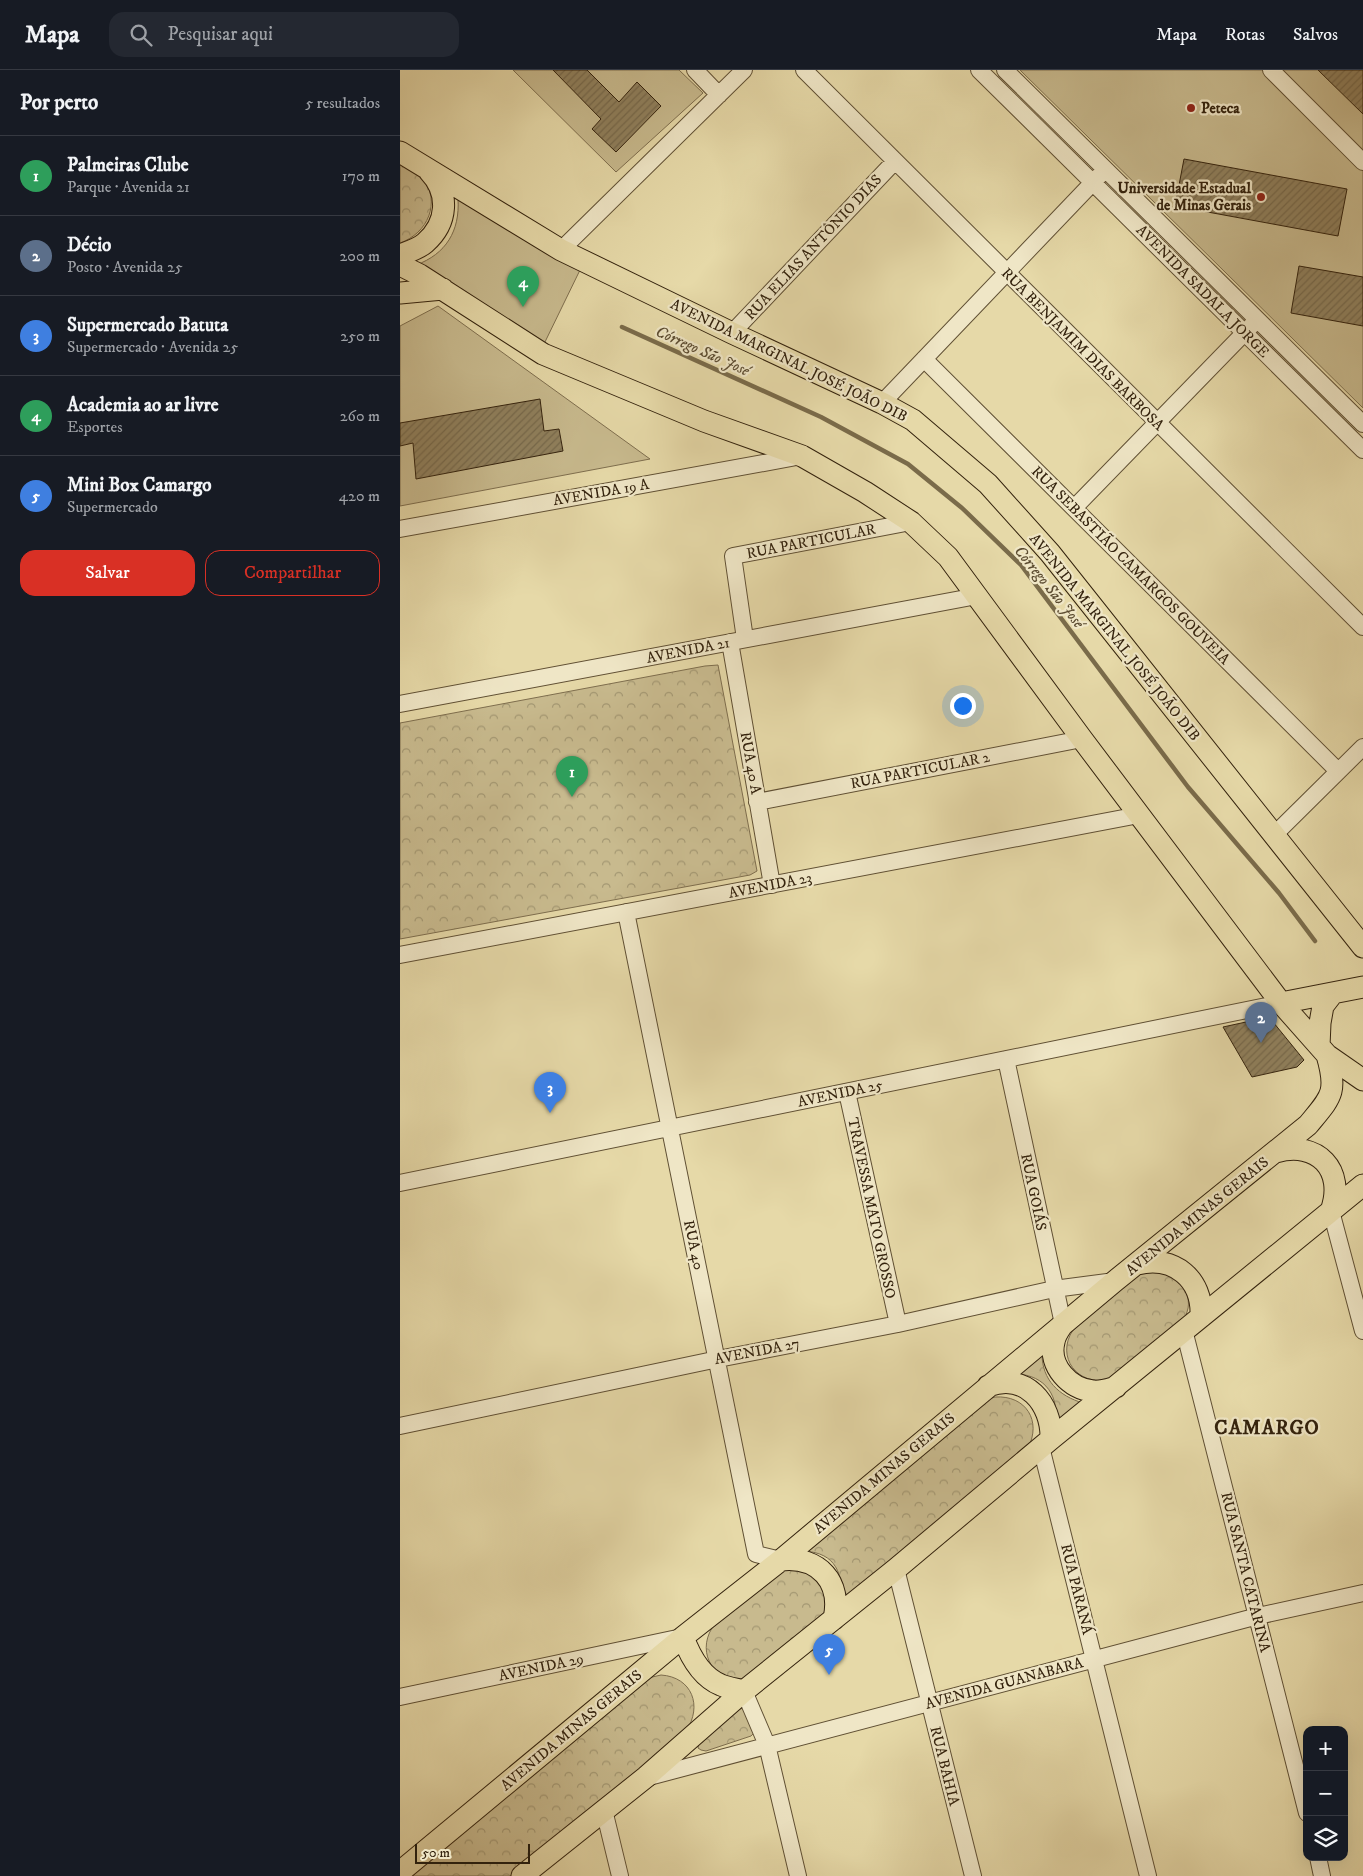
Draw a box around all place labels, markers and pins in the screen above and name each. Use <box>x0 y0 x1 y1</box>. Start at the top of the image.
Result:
place label: Peteca <box>1201 99 1240 118</box>
marker: Peteca <box>1185 102 1197 114</box>
place label: Universidade Estadual de Minas Gerais <box>1118 179 1251 215</box>
marker: Universidade Estadual de Minas Gerais <box>1255 191 1267 203</box>
pin: 4 <box>507 266 539 307</box>
pin: 1 <box>556 756 588 797</box>
pin: 2 <box>1245 1002 1277 1043</box>
pin: 3 <box>534 1072 566 1113</box>
pin: 5 <box>813 1634 845 1675</box>

